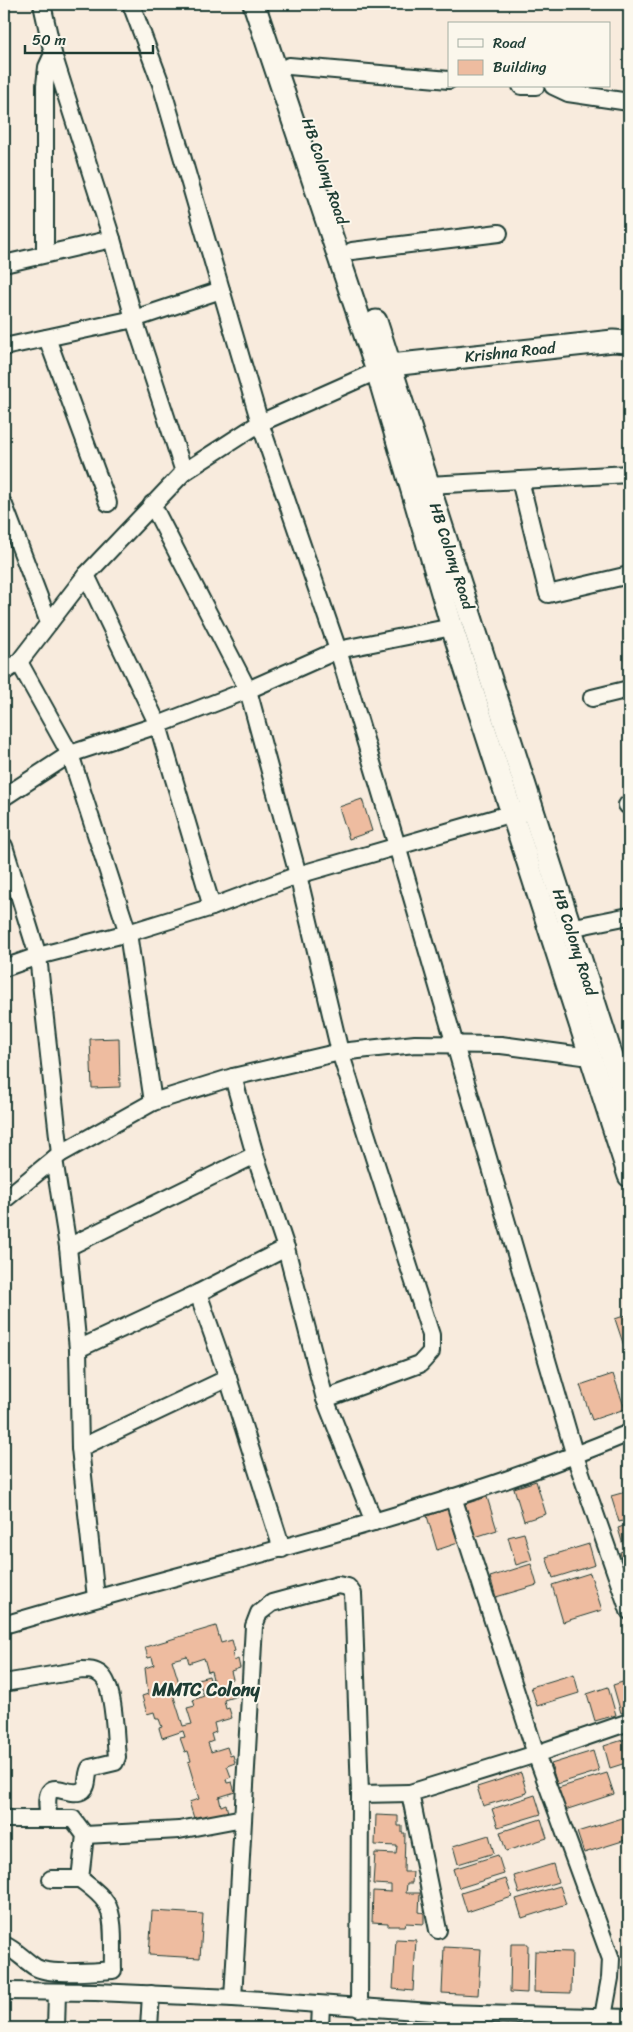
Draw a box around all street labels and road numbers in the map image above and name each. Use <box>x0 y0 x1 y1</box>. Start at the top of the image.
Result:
street label: HB Colony Road <box>293 114 357 230</box>
street label: Krishna Road <box>463 333 558 371</box>
street label: HB Colony Road <box>421 499 483 615</box>
street label: HB Colony Road <box>544 885 606 1001</box>

